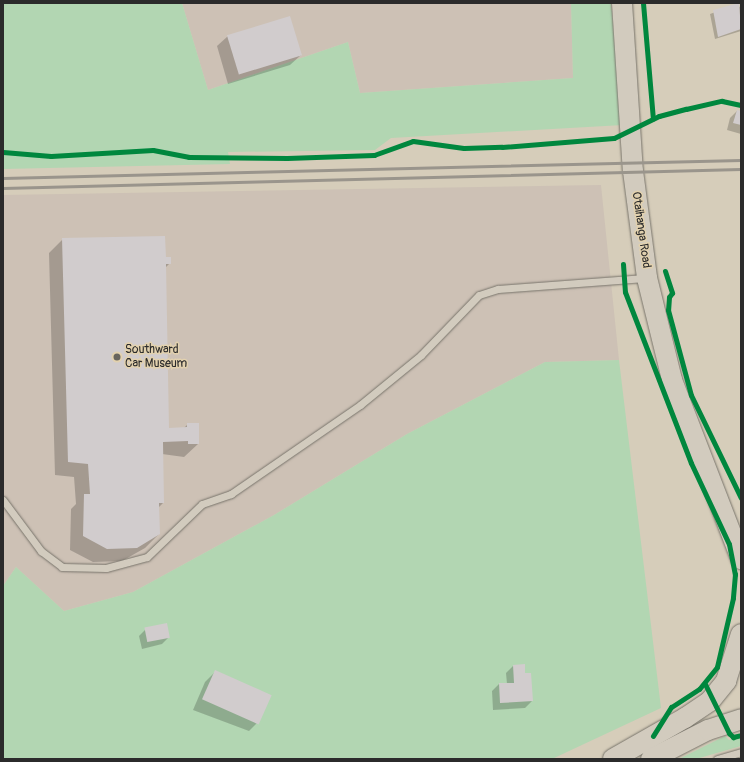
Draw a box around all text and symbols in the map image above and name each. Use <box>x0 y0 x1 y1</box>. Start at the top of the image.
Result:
street label: Otaihanga Road <box>629 191 653 269</box>
place label: Southward Car Museum <box>125 343 187 371</box>
marker: Southward Car Museum <box>112 352 122 362</box>

